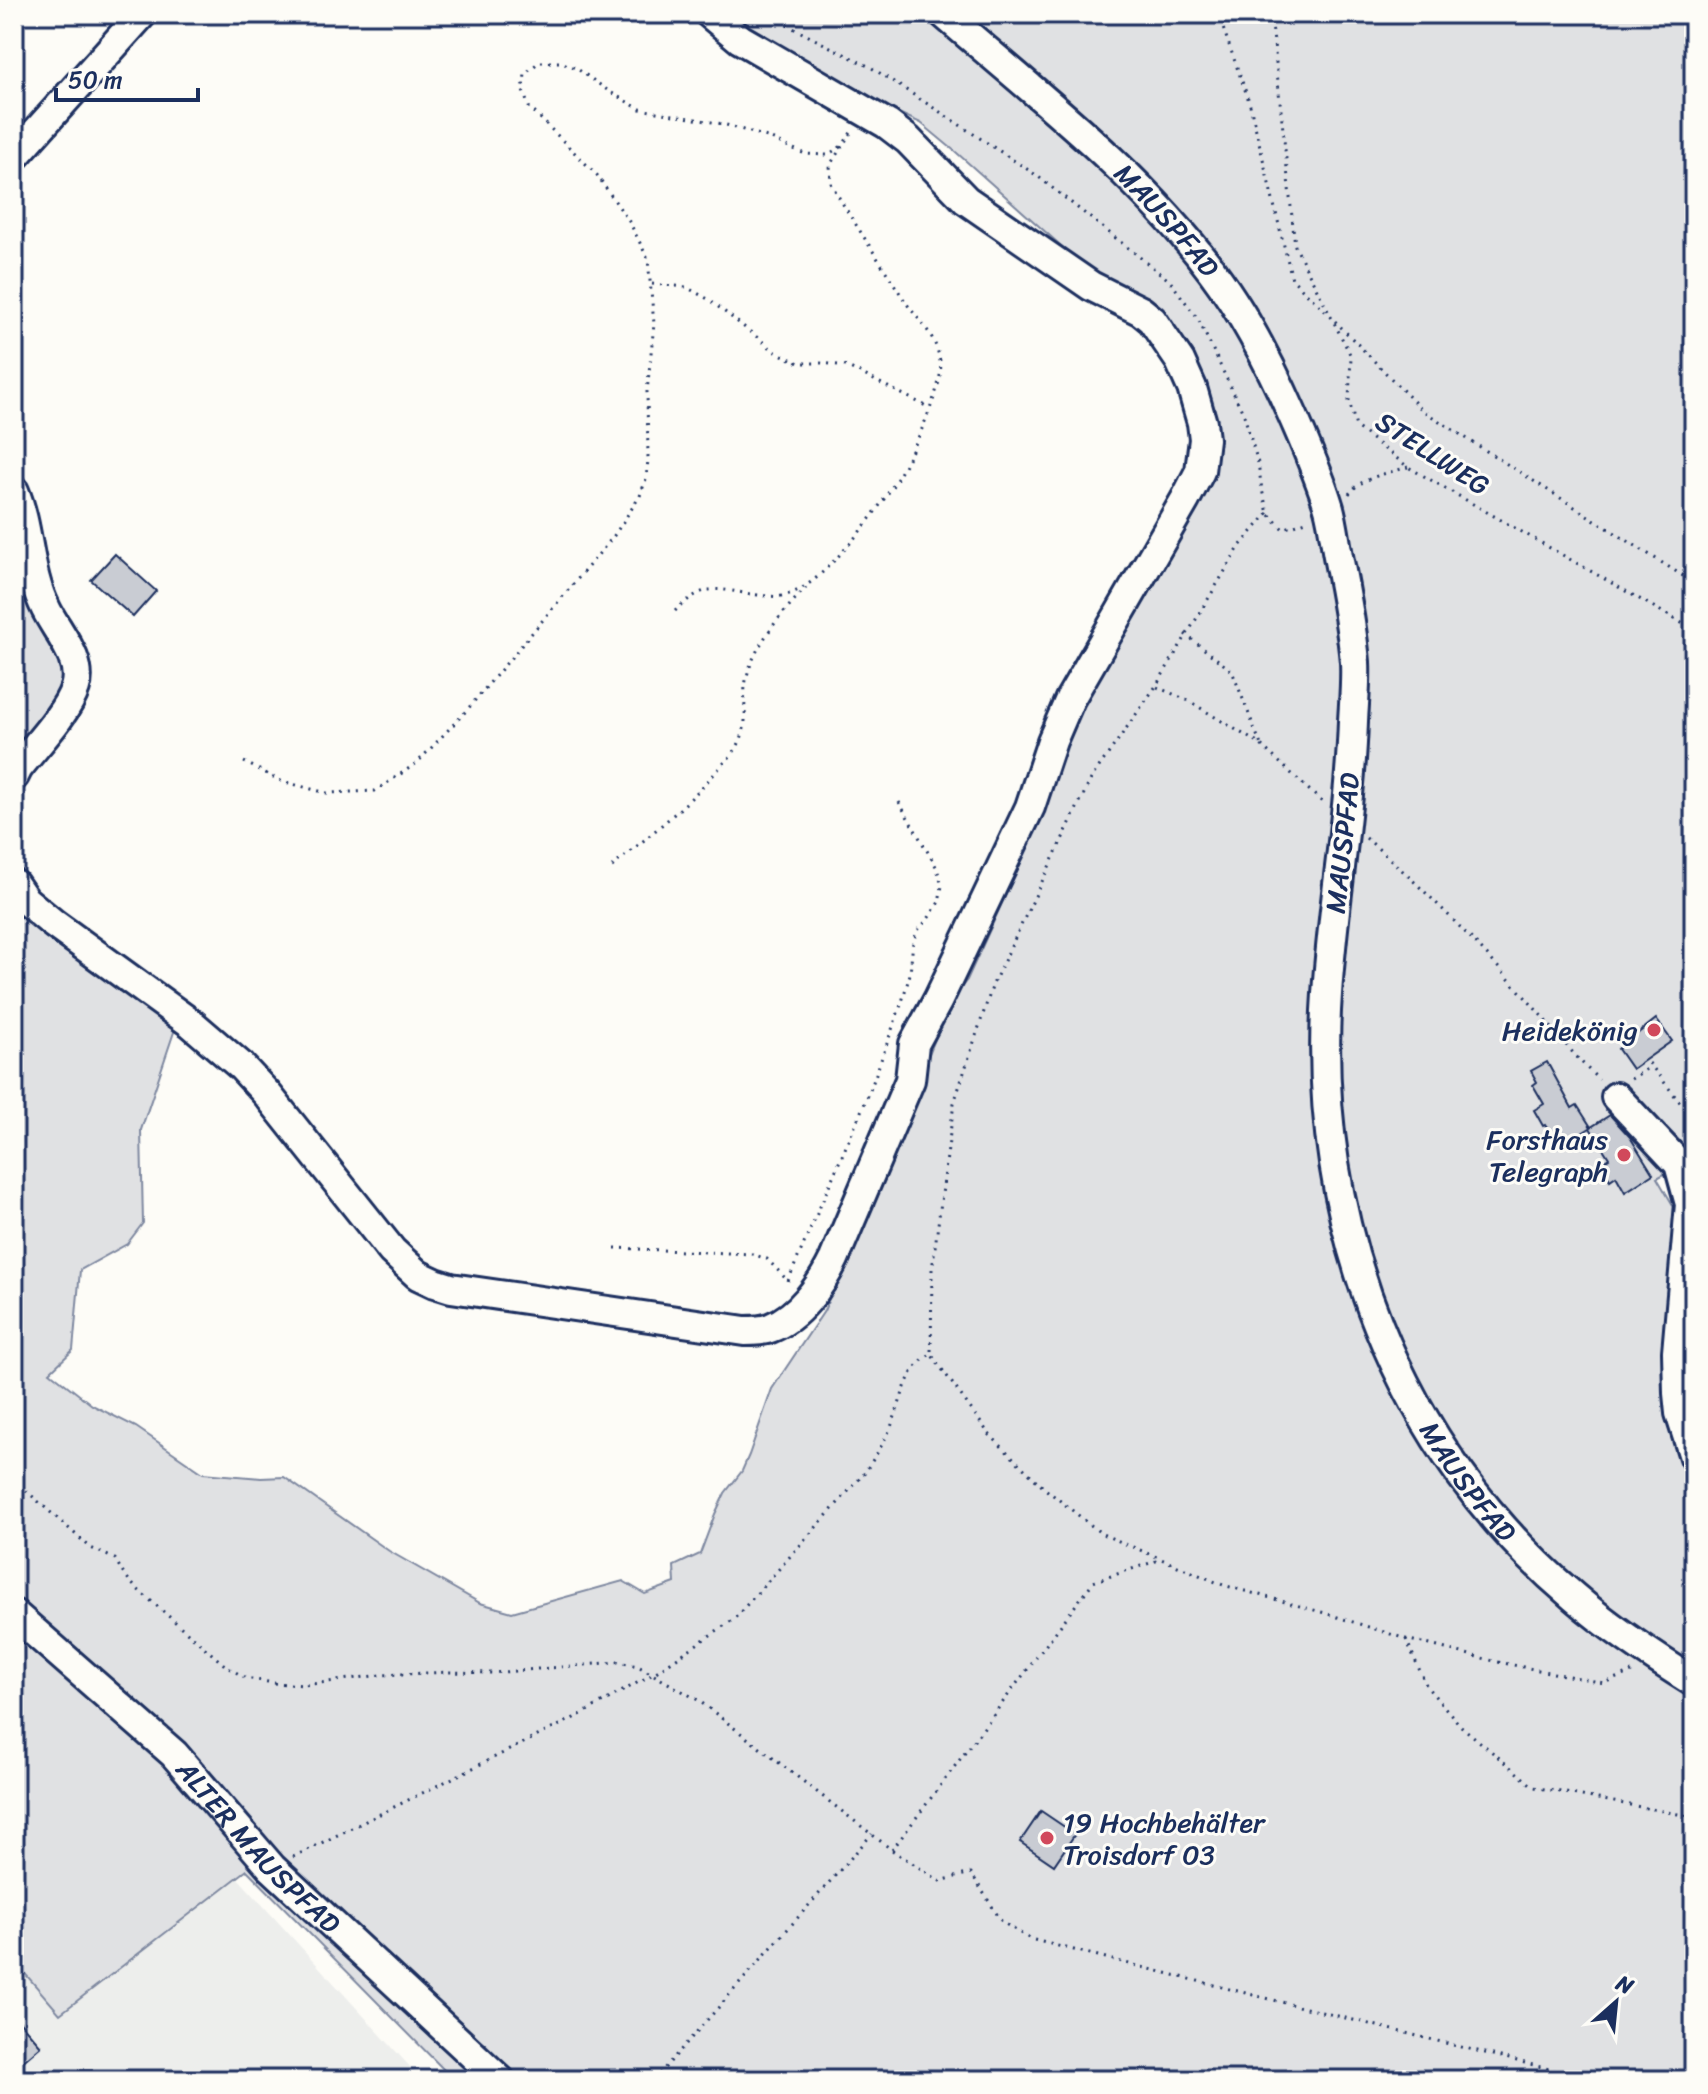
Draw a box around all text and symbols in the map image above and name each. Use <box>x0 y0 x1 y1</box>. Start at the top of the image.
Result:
scale bar <box>56 52 198 102</box>
text: 50 m <box>68 59 123 101</box>
street label: MAUSPFAD <box>1102 151 1233 288</box>
street label: STELLWEG <box>1365 398 1500 509</box>
street label: MAUSPFAD <box>1311 770 1374 916</box>
place label: Heidekönig <box>1502 1006 1638 1055</box>
marker: Heidekönig <box>1645 1021 1663 1039</box>
place label: Forsthaus Telegraph <box>1486 1115 1608 1196</box>
marker: Forsthaus Telegraph <box>1615 1146 1633 1164</box>
street label: MAUSPFAD <box>1406 1411 1529 1554</box>
street label: ALTER MAUSPFAD <box>163 1747 353 1946</box>
place label: 19 Hochbehälter Troisdorf 03 <box>1063 1798 1266 1879</box>
marker: 19 Hochbehälter Troisdorf 03 <box>1038 1829 1056 1847</box>
north arrow <box>1576 1962 1656 2042</box>
text: N <box>1608 1963 1641 2006</box>

